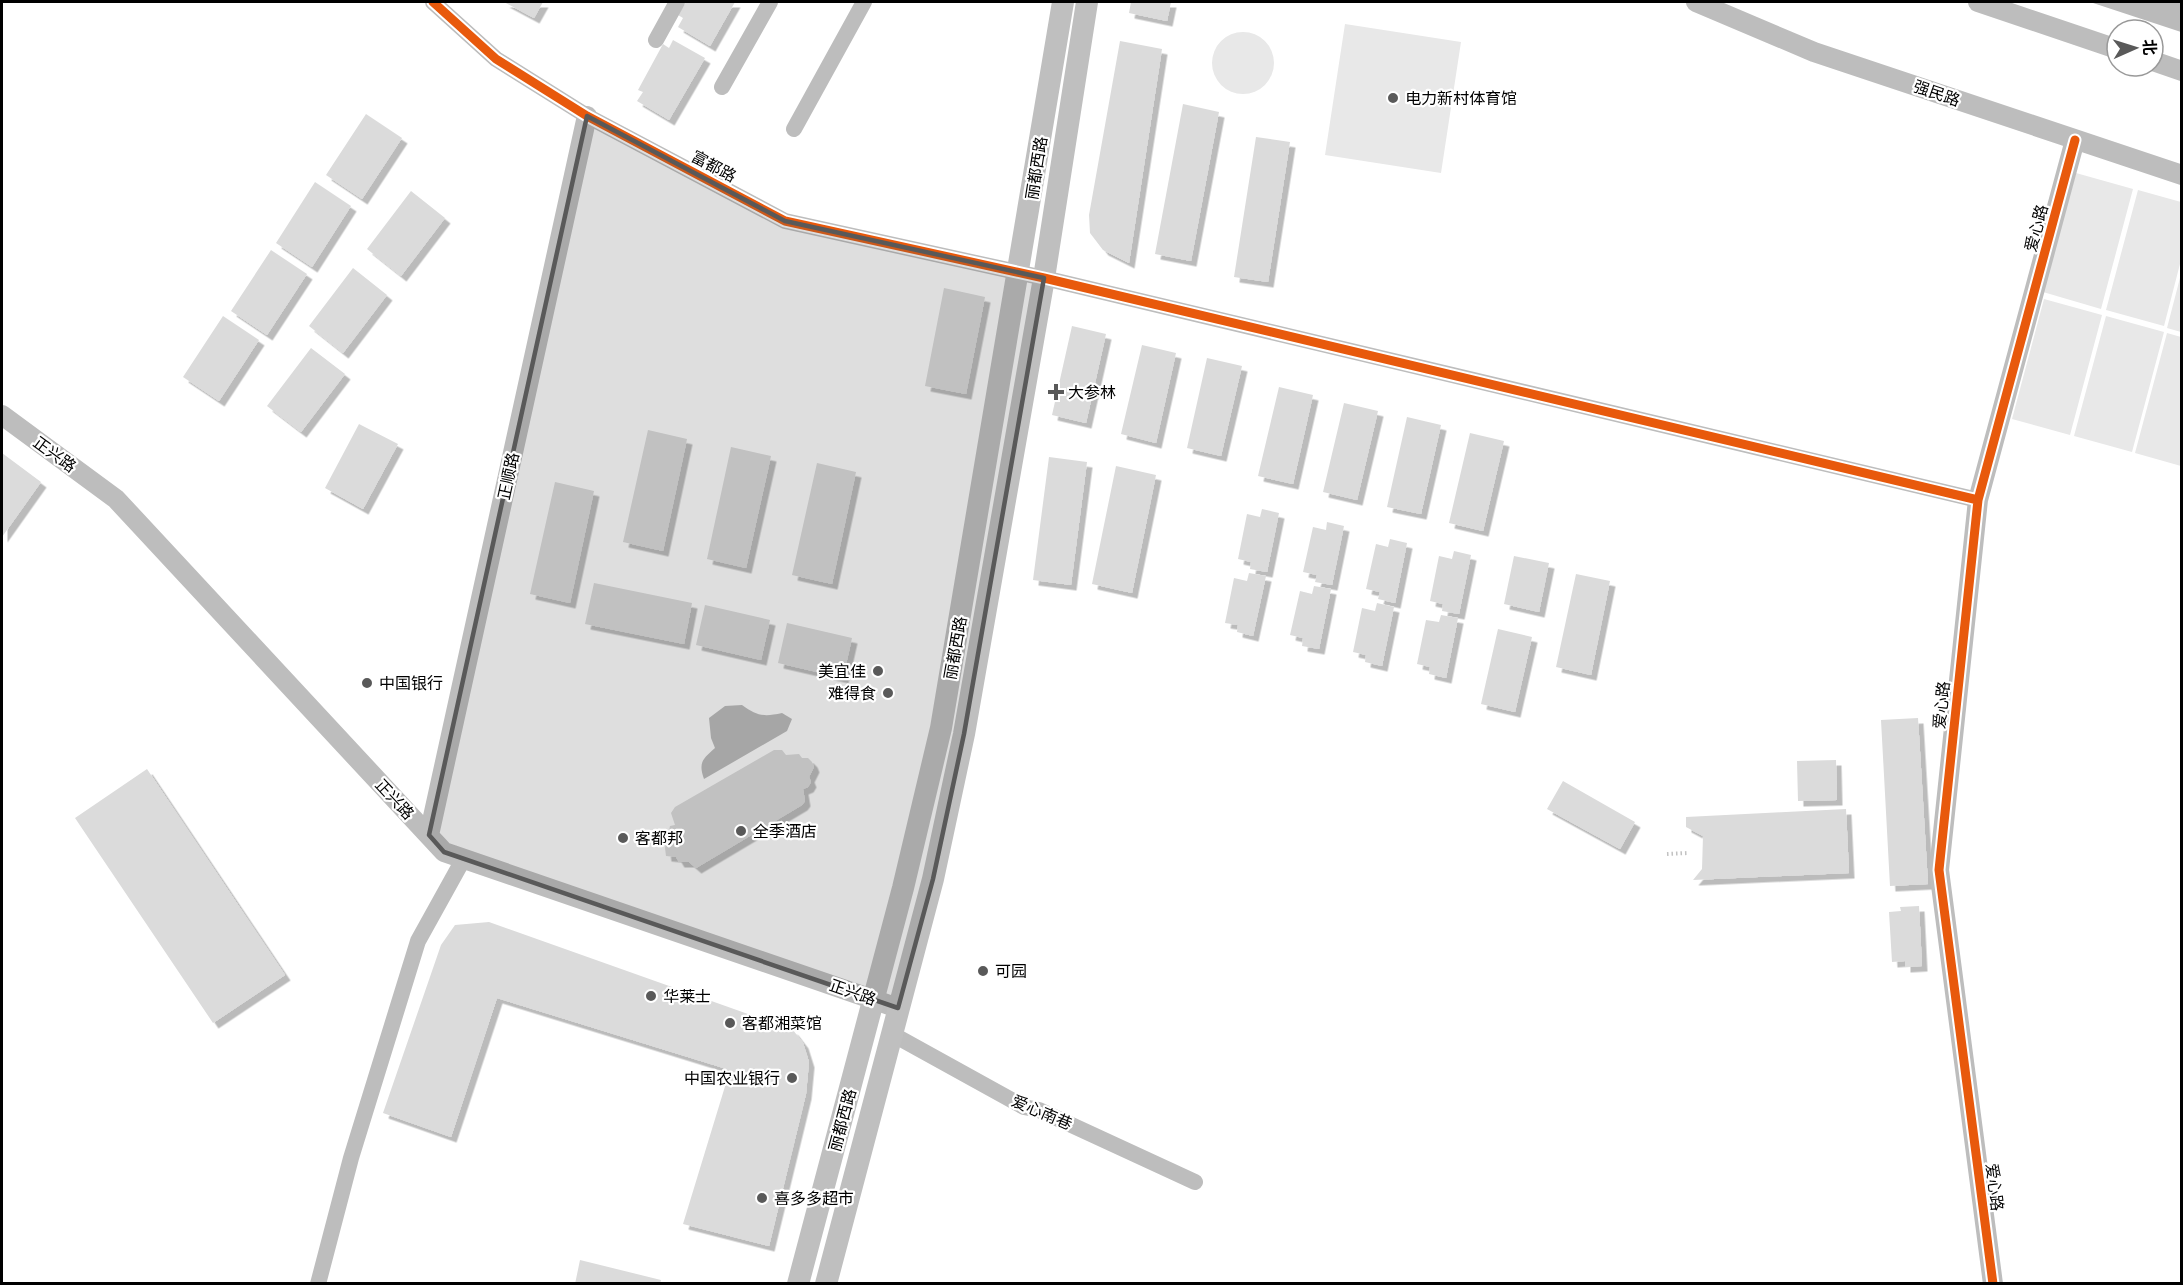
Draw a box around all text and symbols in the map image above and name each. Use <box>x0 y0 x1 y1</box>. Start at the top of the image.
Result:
north arrow <box>2105 18 2165 78</box>
text: 北 <box>2140 39 2159 56</box>
street label: 强民路 <box>1911 77 1963 110</box>
place label: 电力新村体育馆 <box>1405 89 1517 108</box>
marker: 电力新村体育馆 <box>1386 91 1400 105</box>
street label: 丽都西路 <box>1022 135 1051 201</box>
street label: 富都路 <box>688 147 739 186</box>
street label: 爱心路 <box>2021 202 2052 254</box>
place label: 大参林 <box>1068 383 1116 402</box>
marker: 大参林 <box>1049 385 1063 399</box>
street label: 正兴路 <box>30 433 80 476</box>
street label: 正顺路 <box>494 451 523 502</box>
street label: 丽都西路 <box>941 615 970 681</box>
place label: 美宜佳 <box>818 662 866 681</box>
marker: 美宜佳 <box>871 664 885 678</box>
place label: 中国银行 <box>379 674 443 693</box>
marker: 中国银行 <box>360 676 374 690</box>
street label: 爱心路 <box>1930 680 1953 730</box>
place label: 难得食 <box>828 684 876 703</box>
marker: 难得食 <box>881 686 895 700</box>
street label: 正兴路 <box>371 775 418 823</box>
place label: 全季酒店 <box>753 822 817 841</box>
marker: 全季酒店 <box>734 824 748 838</box>
place label: 客都邦 <box>635 829 683 848</box>
marker: 客都邦 <box>616 831 630 845</box>
place label: 可园 <box>995 962 1027 981</box>
marker: 可园 <box>976 964 990 978</box>
street label: 正兴路 <box>827 976 879 1009</box>
place label: 华莱士 <box>663 987 711 1006</box>
marker: 华莱士 <box>644 989 658 1003</box>
place label: 客都湘菜馆 <box>742 1014 822 1033</box>
marker: 客都湘菜馆 <box>723 1016 737 1030</box>
place label: 中国农业银行 <box>684 1069 780 1088</box>
marker: 中国农业银行 <box>785 1071 799 1085</box>
street label: 丽都西路 <box>825 1087 860 1154</box>
street label: 爱心南巷 <box>1009 1091 1075 1134</box>
street label: 爱心路 <box>1982 1162 2007 1212</box>
place label: 喜多多超市 <box>774 1189 854 1208</box>
marker: 喜多多超市 <box>755 1191 769 1205</box>

